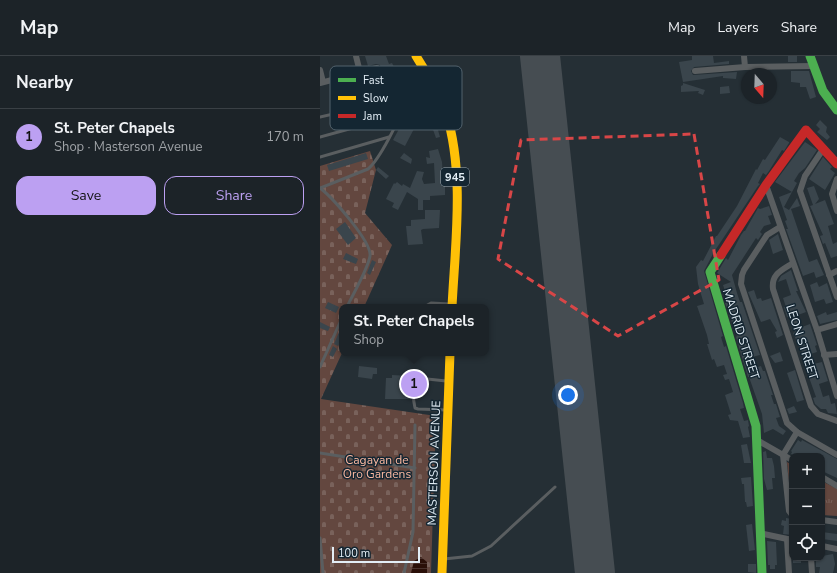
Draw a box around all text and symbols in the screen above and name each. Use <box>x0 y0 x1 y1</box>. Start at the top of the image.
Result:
text: Map <box>20 15 58 41</box>
text: Map <box>668 18 695 37</box>
text: Layers <box>717 18 759 37</box>
text: Share <box>781 18 817 37</box>
legend <box>330 66 462 130</box>
north arrow <box>741 68 777 104</box>
text: Nearby <box>16 71 73 94</box>
text: Fast <box>363 73 384 88</box>
text: Slow <box>363 91 388 106</box>
text: Jam <box>362 109 382 124</box>
text: St. Peter Chapels <box>54 118 175 138</box>
text: 1 <box>25 128 33 146</box>
text: 170 m <box>266 128 304 146</box>
text: Shop · Masterson Avenue <box>54 138 202 156</box>
road number: 945 <box>441 168 469 186</box>
button: Save <box>16 176 156 215</box>
button: Share <box>164 176 304 215</box>
street label: MADRID STREET <box>719 287 763 382</box>
street label: LEON STREET <box>782 302 822 382</box>
popup <box>339 304 489 356</box>
text: St. Peter Chapels <box>354 311 474 331</box>
text: Shop <box>354 331 384 349</box>
pin: 1 <box>401 369 427 399</box>
your location <box>558 385 578 405</box>
street label: MASTERSON AVENUE <box>424 400 444 526</box>
park label: Cagayan de Oro Gardens <box>343 452 411 482</box>
map controls <box>789 453 825 561</box>
button: + <box>789 453 825 489</box>
button: − <box>789 489 825 525</box>
button: locate <box>789 525 825 561</box>
scale bar <box>332 545 420 564</box>
text: 100 m <box>338 546 370 561</box>

